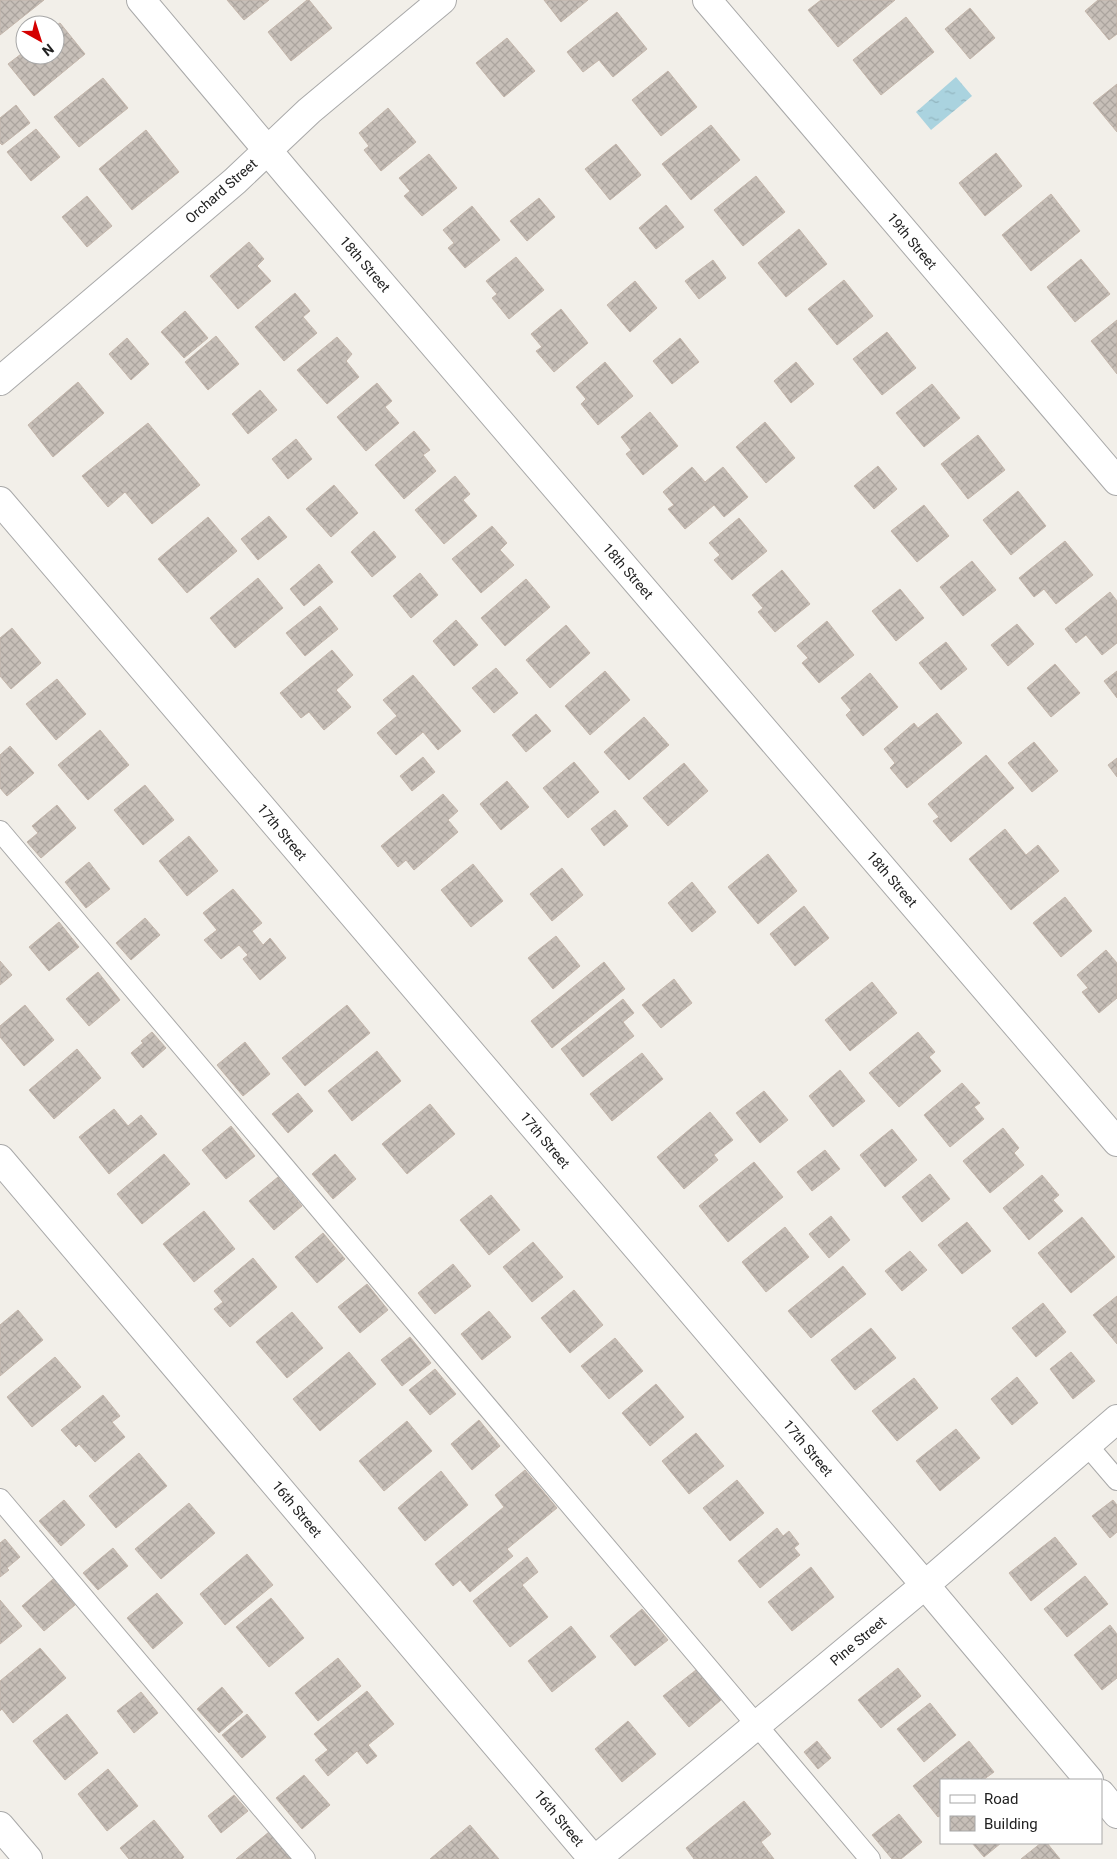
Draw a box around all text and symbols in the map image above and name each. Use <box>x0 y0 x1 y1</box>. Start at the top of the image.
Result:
north arrow <box>15 15 65 65</box>
text: N <box>39 41 57 59</box>
street label: Orchard Street <box>182 155 260 227</box>
street label: 19th Street <box>884 210 940 273</box>
street label: 18th Street <box>337 233 394 295</box>
street label: 18th Street <box>600 540 657 602</box>
street label: 17th Street <box>254 801 310 864</box>
street label: 18th Street <box>864 848 921 910</box>
street label: 17th Street <box>517 1109 573 1172</box>
street label: 17th Street <box>780 1417 836 1480</box>
street label: 16th Street <box>269 1478 325 1541</box>
street label: Pine Street <box>827 1613 889 1669</box>
legend <box>940 1779 1102 1844</box>
street label: 16th Street <box>531 1787 587 1850</box>
text: Road <box>984 1790 1018 1808</box>
text: Building <box>984 1815 1038 1833</box>

